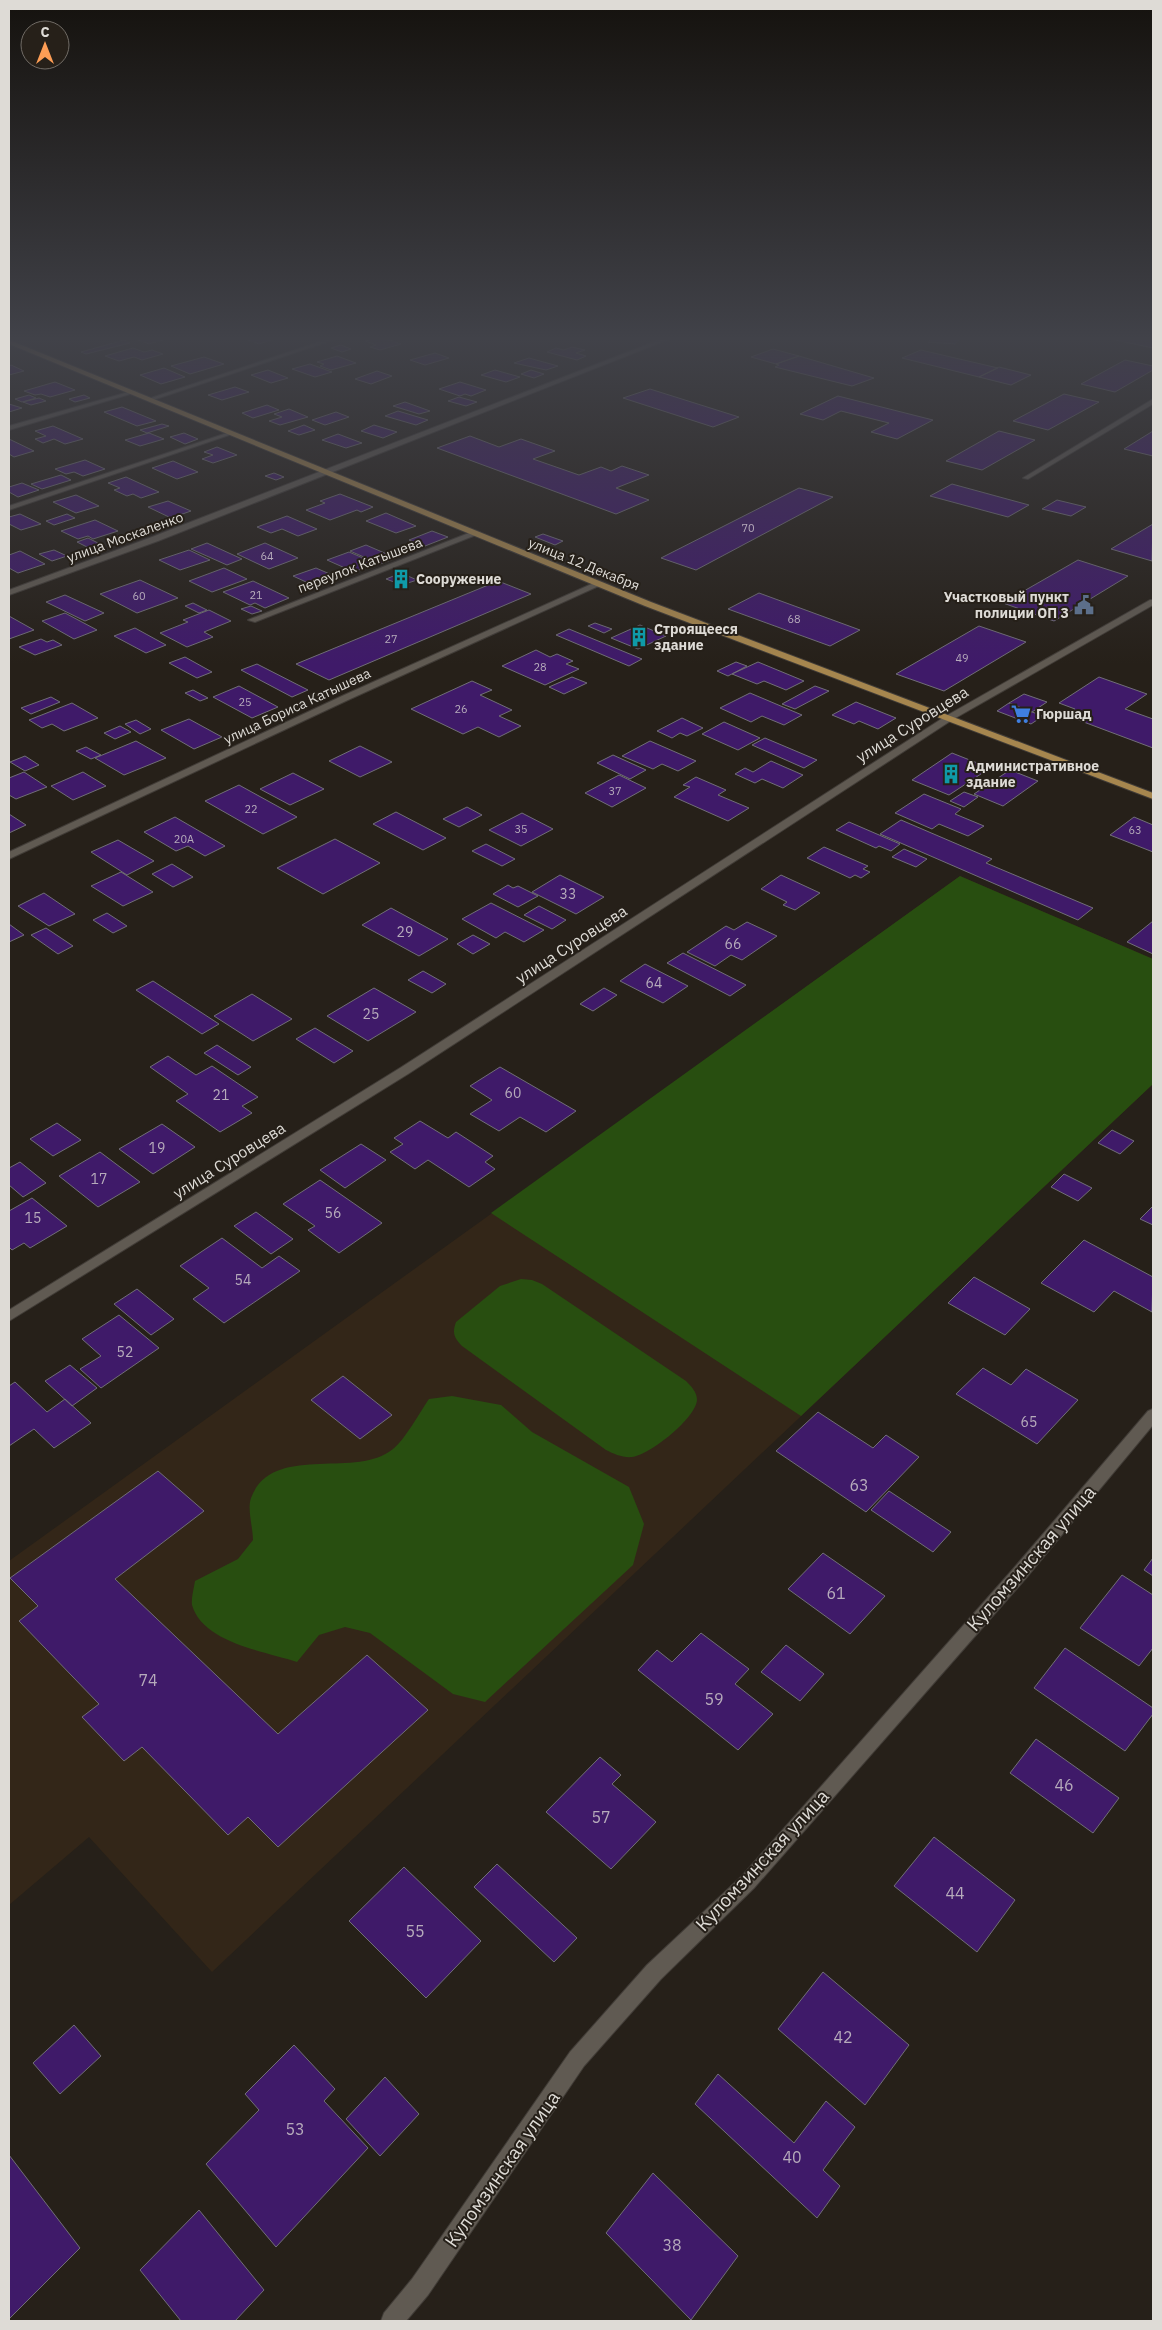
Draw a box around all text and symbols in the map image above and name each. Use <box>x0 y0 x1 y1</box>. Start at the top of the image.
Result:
north arrow <box>20 20 70 70</box>
text: С <box>40 23 50 41</box>
street label: улица Москаленко <box>64 508 186 566</box>
house number: 70 <box>741 521 755 535</box>
street label: переулок Катышева <box>295 533 425 597</box>
street label: улица 12 Декабря <box>526 533 642 595</box>
house number: 64 <box>260 549 274 563</box>
building icon: Сооружение <box>390 568 412 590</box>
place label: Сооружение <box>416 570 502 588</box>
house number: 21 <box>249 588 263 602</box>
place label: Участковый пункт полиции ОП 3 <box>944 588 1069 622</box>
house number: 60 <box>132 589 146 603</box>
public building icon: Участковый пункт полиции ОП 3 <box>1073 594 1095 616</box>
house number: 68 <box>787 612 801 626</box>
place label: Строящееся здание <box>654 620 738 654</box>
building icon: Строящееся здание <box>628 626 650 648</box>
house number: 27 <box>384 632 398 646</box>
house number: 49 <box>955 651 969 665</box>
house number: 28 <box>533 660 547 674</box>
street label: улица Бориса Катышева <box>221 664 374 748</box>
street label: улица Суровцева <box>852 681 972 767</box>
house number: 25 <box>238 695 252 709</box>
house number: 26 <box>454 702 468 716</box>
supermarket icon: Гюршад <box>1010 703 1032 725</box>
place label: Гюршад <box>1036 705 1092 723</box>
place label: Административное здание <box>966 757 1099 791</box>
building icon: Административное здание <box>940 763 962 785</box>
house number: 37 <box>608 784 622 798</box>
house number: 22 <box>244 802 258 816</box>
house number: 35 <box>514 822 528 836</box>
house number: 63 <box>1128 823 1142 837</box>
house number: 20А <box>174 832 194 846</box>
house number: 33 <box>560 885 576 903</box>
street label: улица Суровцева <box>511 900 631 988</box>
house number: 29 <box>397 923 413 941</box>
house number: 66 <box>725 935 741 953</box>
house number: 64 <box>646 974 662 992</box>
house number: 25 <box>363 1005 379 1023</box>
house number: 60 <box>505 1084 521 1102</box>
house number: 21 <box>213 1086 229 1104</box>
street label: улица Суровцева <box>169 1117 289 1203</box>
house number: 19 <box>149 1139 165 1157</box>
house number: 17 <box>91 1170 107 1188</box>
house number: 56 <box>325 1204 341 1222</box>
house number: 15 <box>25 1209 41 1227</box>
house number: 54 <box>235 1271 251 1289</box>
house number: 52 <box>117 1343 133 1361</box>
house number: 65 <box>1021 1413 1037 1431</box>
house number: 63 <box>849 1475 869 1495</box>
street label: Куломзинская улица <box>961 1480 1101 1636</box>
house number: 61 <box>826 1583 846 1603</box>
house number: 74 <box>138 1670 158 1690</box>
house number: 59 <box>704 1689 724 1709</box>
house number: 46 <box>1054 1775 1074 1795</box>
street label: Куломзинская улица <box>690 1784 834 1936</box>
house number: 57 <box>591 1807 611 1827</box>
house number: 44 <box>945 1883 965 1903</box>
house number: 55 <box>405 1921 425 1941</box>
house number: 42 <box>833 2027 853 2047</box>
street label: Куломзинская улица <box>439 2086 565 2252</box>
house number: 53 <box>285 2119 305 2139</box>
house number: 40 <box>782 2147 802 2167</box>
house number: 38 <box>662 2235 682 2255</box>

